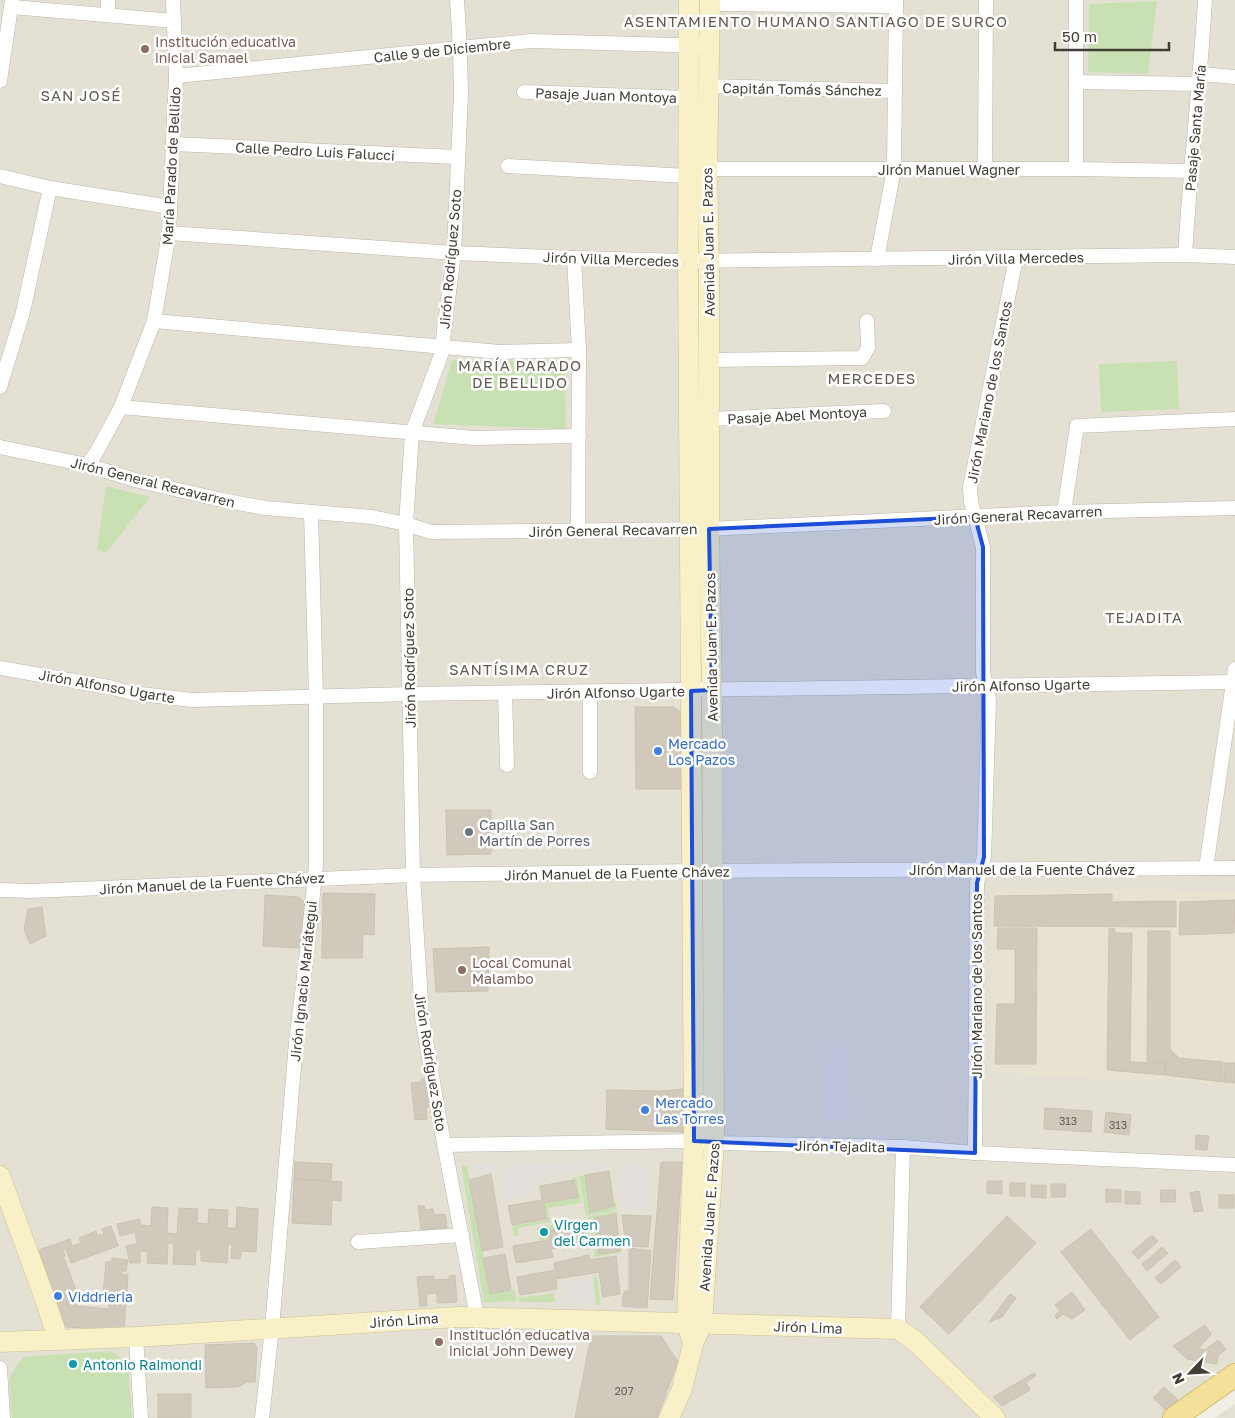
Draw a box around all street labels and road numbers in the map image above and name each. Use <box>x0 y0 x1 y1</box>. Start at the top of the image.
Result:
street label: Calle 9 de Diciembre <box>373 34 511 66</box>
street label: Pasaje Santa María <box>1181 64 1209 192</box>
street label: Capitán Tomás Sánchez <box>722 79 882 99</box>
street label: Pasaje Juan Montoya <box>535 84 677 106</box>
street label: María Parado de Bellido <box>158 86 184 246</box>
street label: Calle Pedro Luis Falucci <box>235 138 395 164</box>
street label: Jirón Manuel Wagner <box>878 161 1021 178</box>
street label: Avenida Juan E. Pazos <box>698 167 718 317</box>
street label: Jirón Rodríguez Soto <box>435 188 465 330</box>
street label: Jirón Villa Mercedes <box>543 248 679 270</box>
street label: Jirón Villa Mercedes <box>948 248 1084 268</box>
street label: Jirón Mariano de los Santos <box>963 299 1015 485</box>
street label: Pasaje Abel Montoya <box>727 403 867 427</box>
street label: Jirón General Recavarren <box>69 453 237 511</box>
street label: Jirón General Recavarren <box>933 502 1103 528</box>
street label: Jirón General Recavarren <box>528 520 698 540</box>
street label: Avenida Juan E. Pazos <box>701 572 721 722</box>
street label: Jirón Rodríguez Soto <box>399 588 419 728</box>
street label: Jirón Alfonso Ugarte <box>37 666 177 706</box>
street label: Jirón Alfonso Ugarte <box>952 675 1090 695</box>
street label: Jirón Alfonso Ugarte <box>547 682 685 702</box>
street label: Jirón Manuel de la Fuente Chávez <box>909 861 1135 878</box>
street label: Jirón Manuel de la Fuente Chávez <box>504 863 730 883</box>
street label: Jirón Manuel de la Fuente Chávez <box>99 869 325 897</box>
street label: Jirón Mariano de los Santos <box>968 893 985 1079</box>
street label: Jirón Ignacio Mariátegui <box>286 900 320 1062</box>
street label: Jirón Rodríguez Soto <box>412 991 450 1133</box>
street label: Jirón Tejadita <box>795 1137 885 1155</box>
street label: Avenida Juan E. Pazos <box>695 1142 723 1292</box>
street label: Jirón Lima <box>369 1309 439 1331</box>
street label: Jirón Lima <box>773 1317 843 1337</box>

